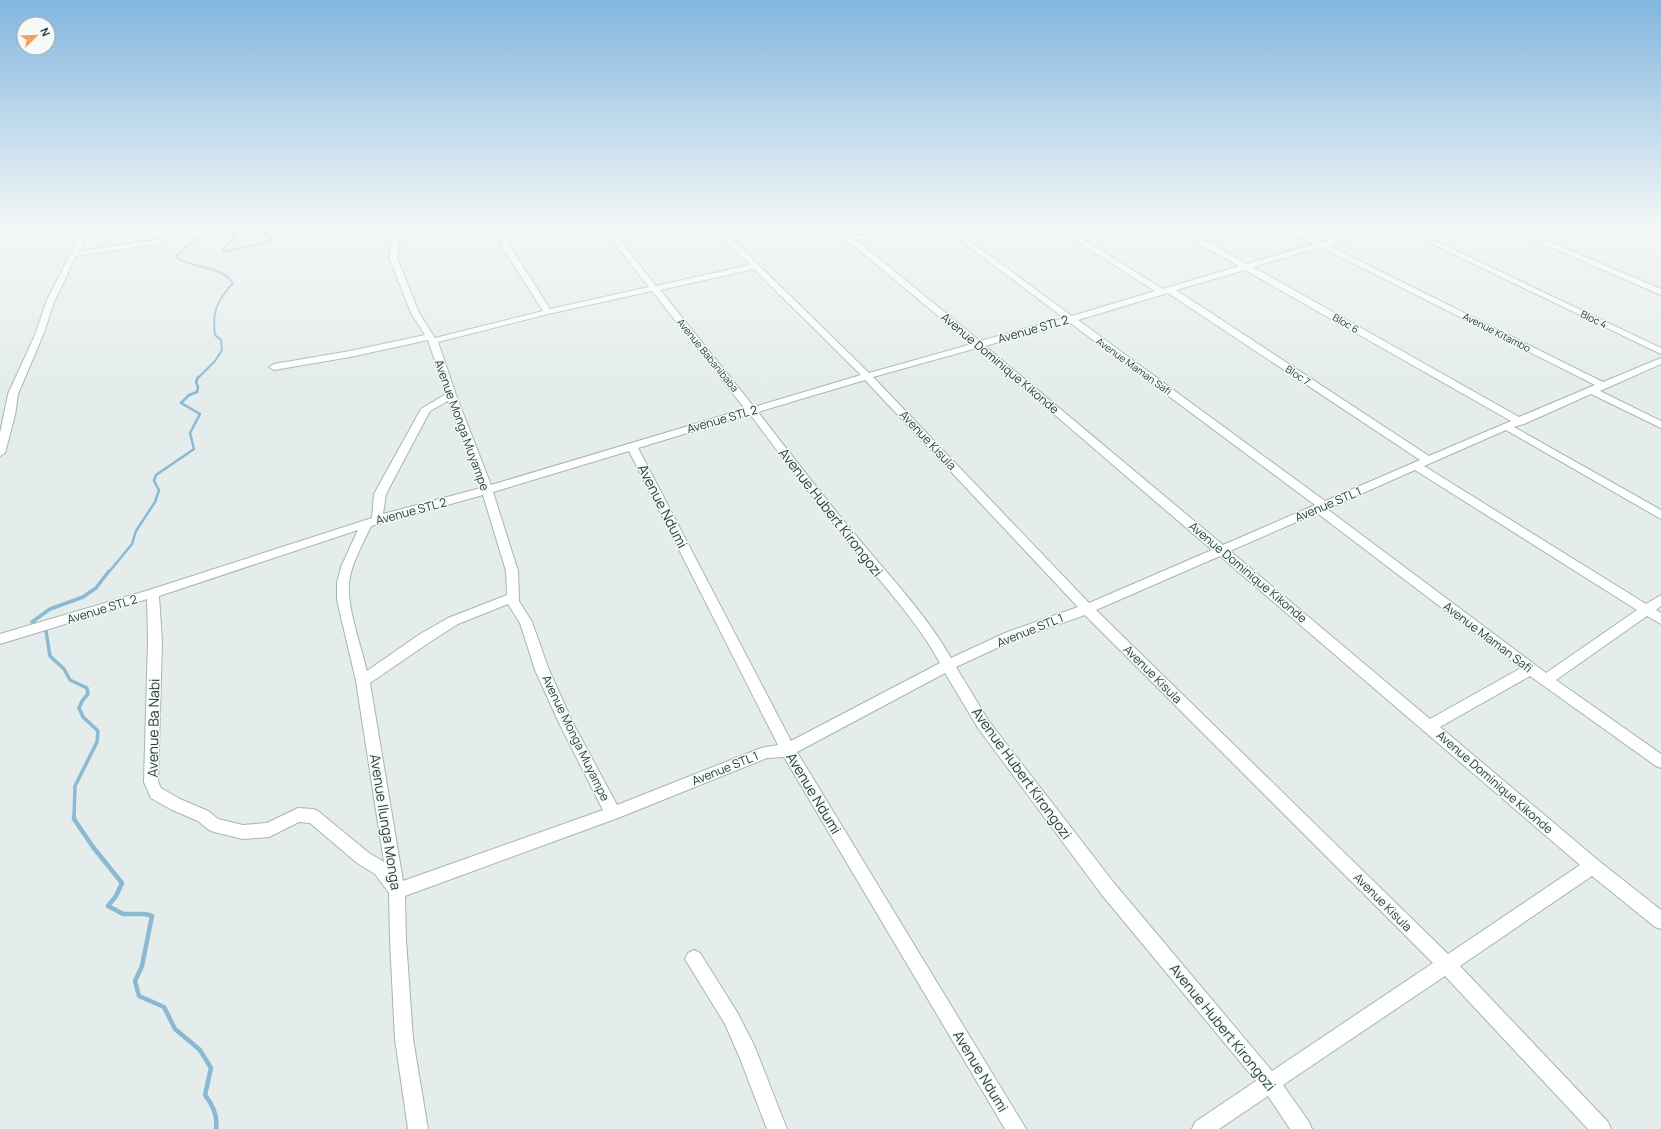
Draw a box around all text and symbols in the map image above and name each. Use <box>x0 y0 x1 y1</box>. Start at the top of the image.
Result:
north arrow <box>16 16 56 56</box>
text: N <box>37 25 54 39</box>
street label: Bloc 4 <box>1578 307 1610 331</box>
street label: Avenue Dominique Kikonde <box>937 309 1063 417</box>
street label: Avenue Kitambo <box>1461 309 1533 355</box>
street label: Bloc 6 <box>1330 310 1362 336</box>
street label: Avenue STL 2 <box>996 311 1070 347</box>
street label: Avenue Babanibaba <box>674 315 742 395</box>
street label: Avenue Maman Safi <box>1094 334 1174 398</box>
street label: Avenue Monga Muyampe <box>430 357 494 493</box>
street label: Bloc 7 <box>1283 362 1313 388</box>
street label: Avenue STL 2 <box>685 401 759 437</box>
street label: Avenue Kisula <box>896 406 960 474</box>
street label: Avenue Hubert Kirongozi <box>775 444 887 580</box>
street label: Avenue Ndumi <box>634 461 692 551</box>
street label: Avenue STL 1 <box>1292 482 1364 526</box>
street label: Avenue STL 2 <box>374 493 449 529</box>
street label: Avenue Dominique Kikonde <box>1185 518 1311 626</box>
street label: Avenue STL 2 <box>65 590 139 628</box>
street label: Avenue Maman Safi <box>1440 598 1536 676</box>
street label: Avenue STL 1 <box>994 609 1066 651</box>
street label: Avenue Kisula <box>1120 641 1186 707</box>
street label: Avenue Monga Muyampe <box>538 672 614 804</box>
street label: Avenue Ba Nabi <box>143 678 163 778</box>
street label: Avenue Hubert Kirongozi <box>968 703 1076 843</box>
street label: Avenue Dominique Kikonde <box>1433 727 1557 837</box>
street label: Avenue STL 1 <box>689 747 761 789</box>
street label: Avenue Ndumi <box>782 749 846 837</box>
street label: Avenue Ilunga Monga <box>366 753 406 891</box>
street label: Avenue Kisula <box>1350 869 1416 935</box>
street label: Avenue Hubert Kirongozi <box>1166 959 1280 1095</box>
street label: Avenue Ndumi <box>949 1027 1013 1115</box>

